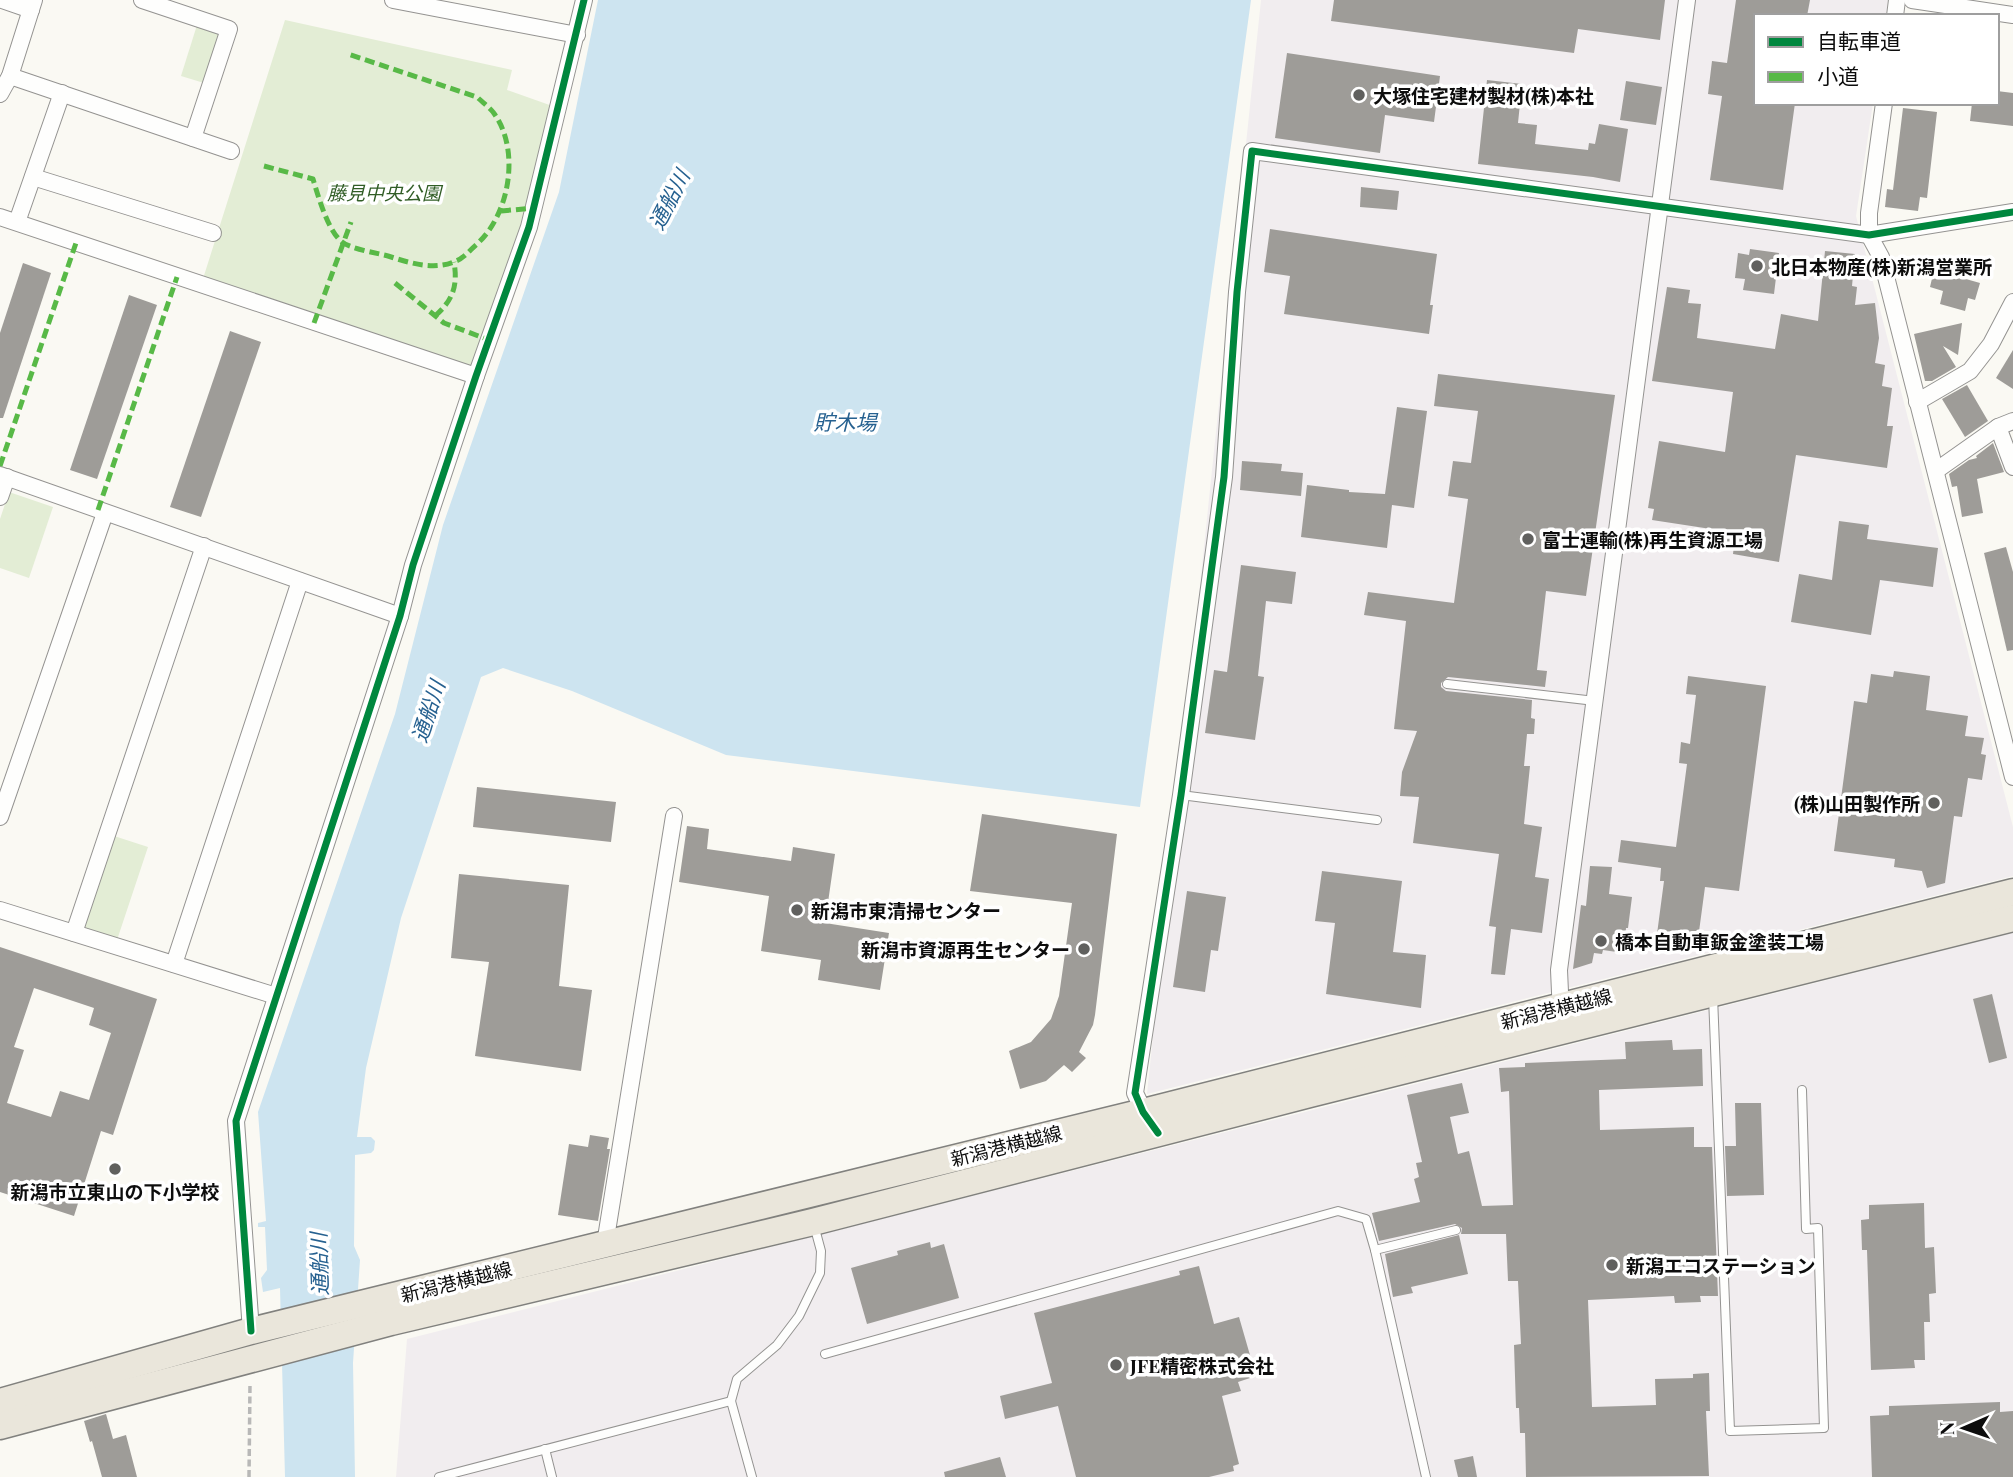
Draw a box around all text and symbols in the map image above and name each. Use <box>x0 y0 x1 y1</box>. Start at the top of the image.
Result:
legend <box>1754 14 1999 105</box>
text: 自転車道 <box>1817 26 1901 54</box>
text: 小道 <box>1817 61 1859 89</box>
place label: 大塚住宅建材製材(株)本社 <box>1373 82 1594 108</box>
marker: 大塚住宅建材製材(株)本社 <box>1351 87 1367 103</box>
water label: 通船川 <box>641 163 696 233</box>
park label: 藤見中央公園 <box>327 179 444 205</box>
place label: 北日本物産(株)新潟営業所 <box>1771 253 1992 279</box>
marker: 北日本物産(株)新潟営業所 <box>1749 258 1765 274</box>
water label: 貯木場 <box>814 407 878 435</box>
place label: 富士運輸(株)再生資源工場 <box>1542 526 1763 552</box>
marker: 富士運輸(株)再生資源工場 <box>1520 531 1536 547</box>
water label: 通船川 <box>404 675 451 745</box>
place label: (株)山田製作所 <box>1794 790 1920 816</box>
marker: (株)山田製作所 <box>1926 795 1942 811</box>
place label: 新潟市東清掃センター <box>811 897 1001 923</box>
marker: 新潟市東清掃センター <box>789 902 805 918</box>
place label: 橋本自動車鈑金塗装工場 <box>1615 928 1824 954</box>
marker: 橋本自動車鈑金塗装工場 <box>1593 933 1609 949</box>
place label: 新潟市資源再生センター <box>861 936 1070 962</box>
marker: 新潟市資源再生センター <box>1076 941 1092 957</box>
street label: 新潟港横越線 <box>1498 982 1614 1034</box>
street label: 新潟港横越線 <box>948 1119 1064 1171</box>
marker: 新潟市立東山の下小学校 <box>107 1161 123 1177</box>
place label: 新潟市立東山の下小学校 <box>10 1178 220 1204</box>
water label: 通船川 <box>303 1230 333 1296</box>
place label: 新潟エコステーション <box>1626 1252 1816 1278</box>
street label: 新潟港横越線 <box>398 1255 514 1307</box>
marker: 新潟エコステーション <box>1604 1257 1620 1273</box>
place label: JFE精密株式会社 <box>1129 1352 1274 1378</box>
marker: JFE精密株式会社 <box>1108 1357 1124 1373</box>
north arrow <box>1929 1393 1999 1463</box>
text: N <box>1933 1421 1959 1436</box>

